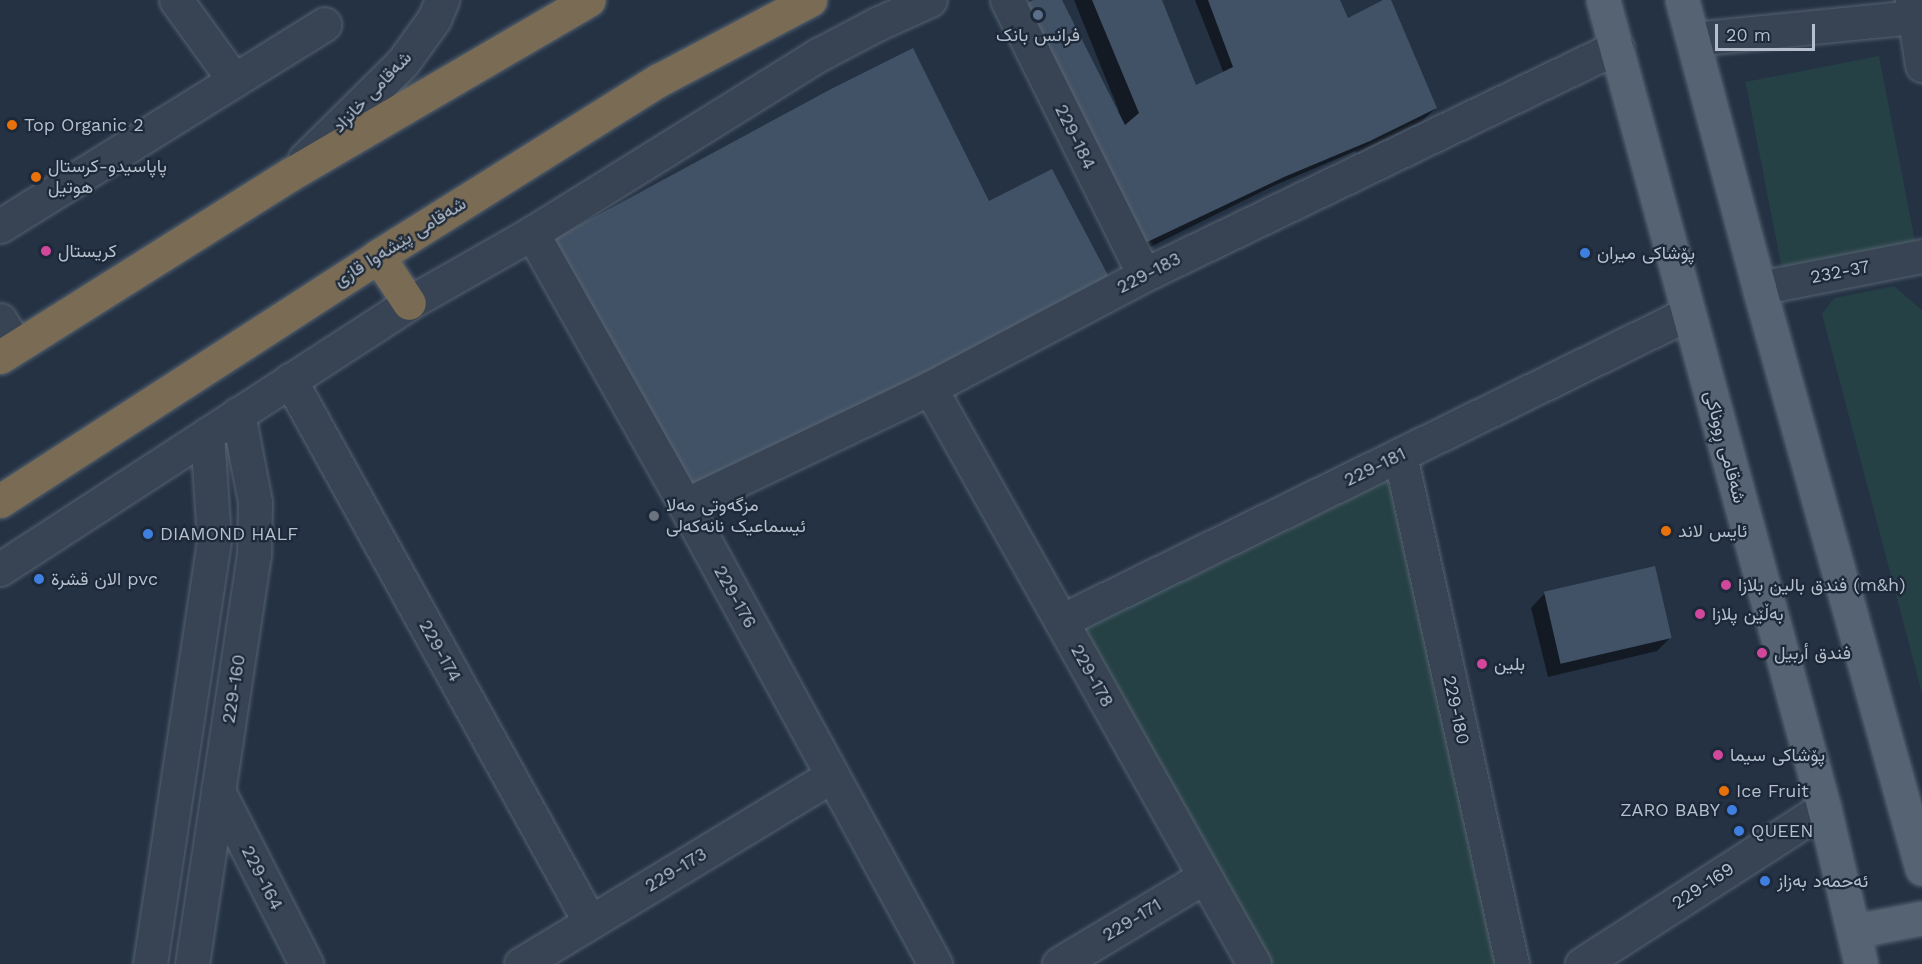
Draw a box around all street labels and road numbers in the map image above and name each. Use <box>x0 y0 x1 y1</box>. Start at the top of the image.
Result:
street label: شەقامی خانزاد <box>328 47 416 137</box>
street label: 229-184 <box>1050 101 1100 173</box>
street label: شەقامی پێشەوا قازی <box>330 193 470 291</box>
street label: 229-183 <box>1113 248 1185 298</box>
street label: 232-37 <box>1809 256 1871 288</box>
street label: شەقامی ڕووناکی <box>1700 388 1750 506</box>
street label: 229-181 <box>1341 443 1409 491</box>
street label: 229-176 <box>709 562 761 632</box>
street label: 229-174 <box>414 616 466 686</box>
street label: 229-178 <box>1066 641 1118 711</box>
street label: 229-160 <box>218 653 250 725</box>
street label: 229-180 <box>1438 674 1474 746</box>
street label: 229-164 <box>237 842 287 914</box>
street label: 229-173 <box>641 843 711 897</box>
street label: 229-169 <box>1668 858 1738 914</box>
street label: 229-171 <box>1099 894 1165 946</box>

